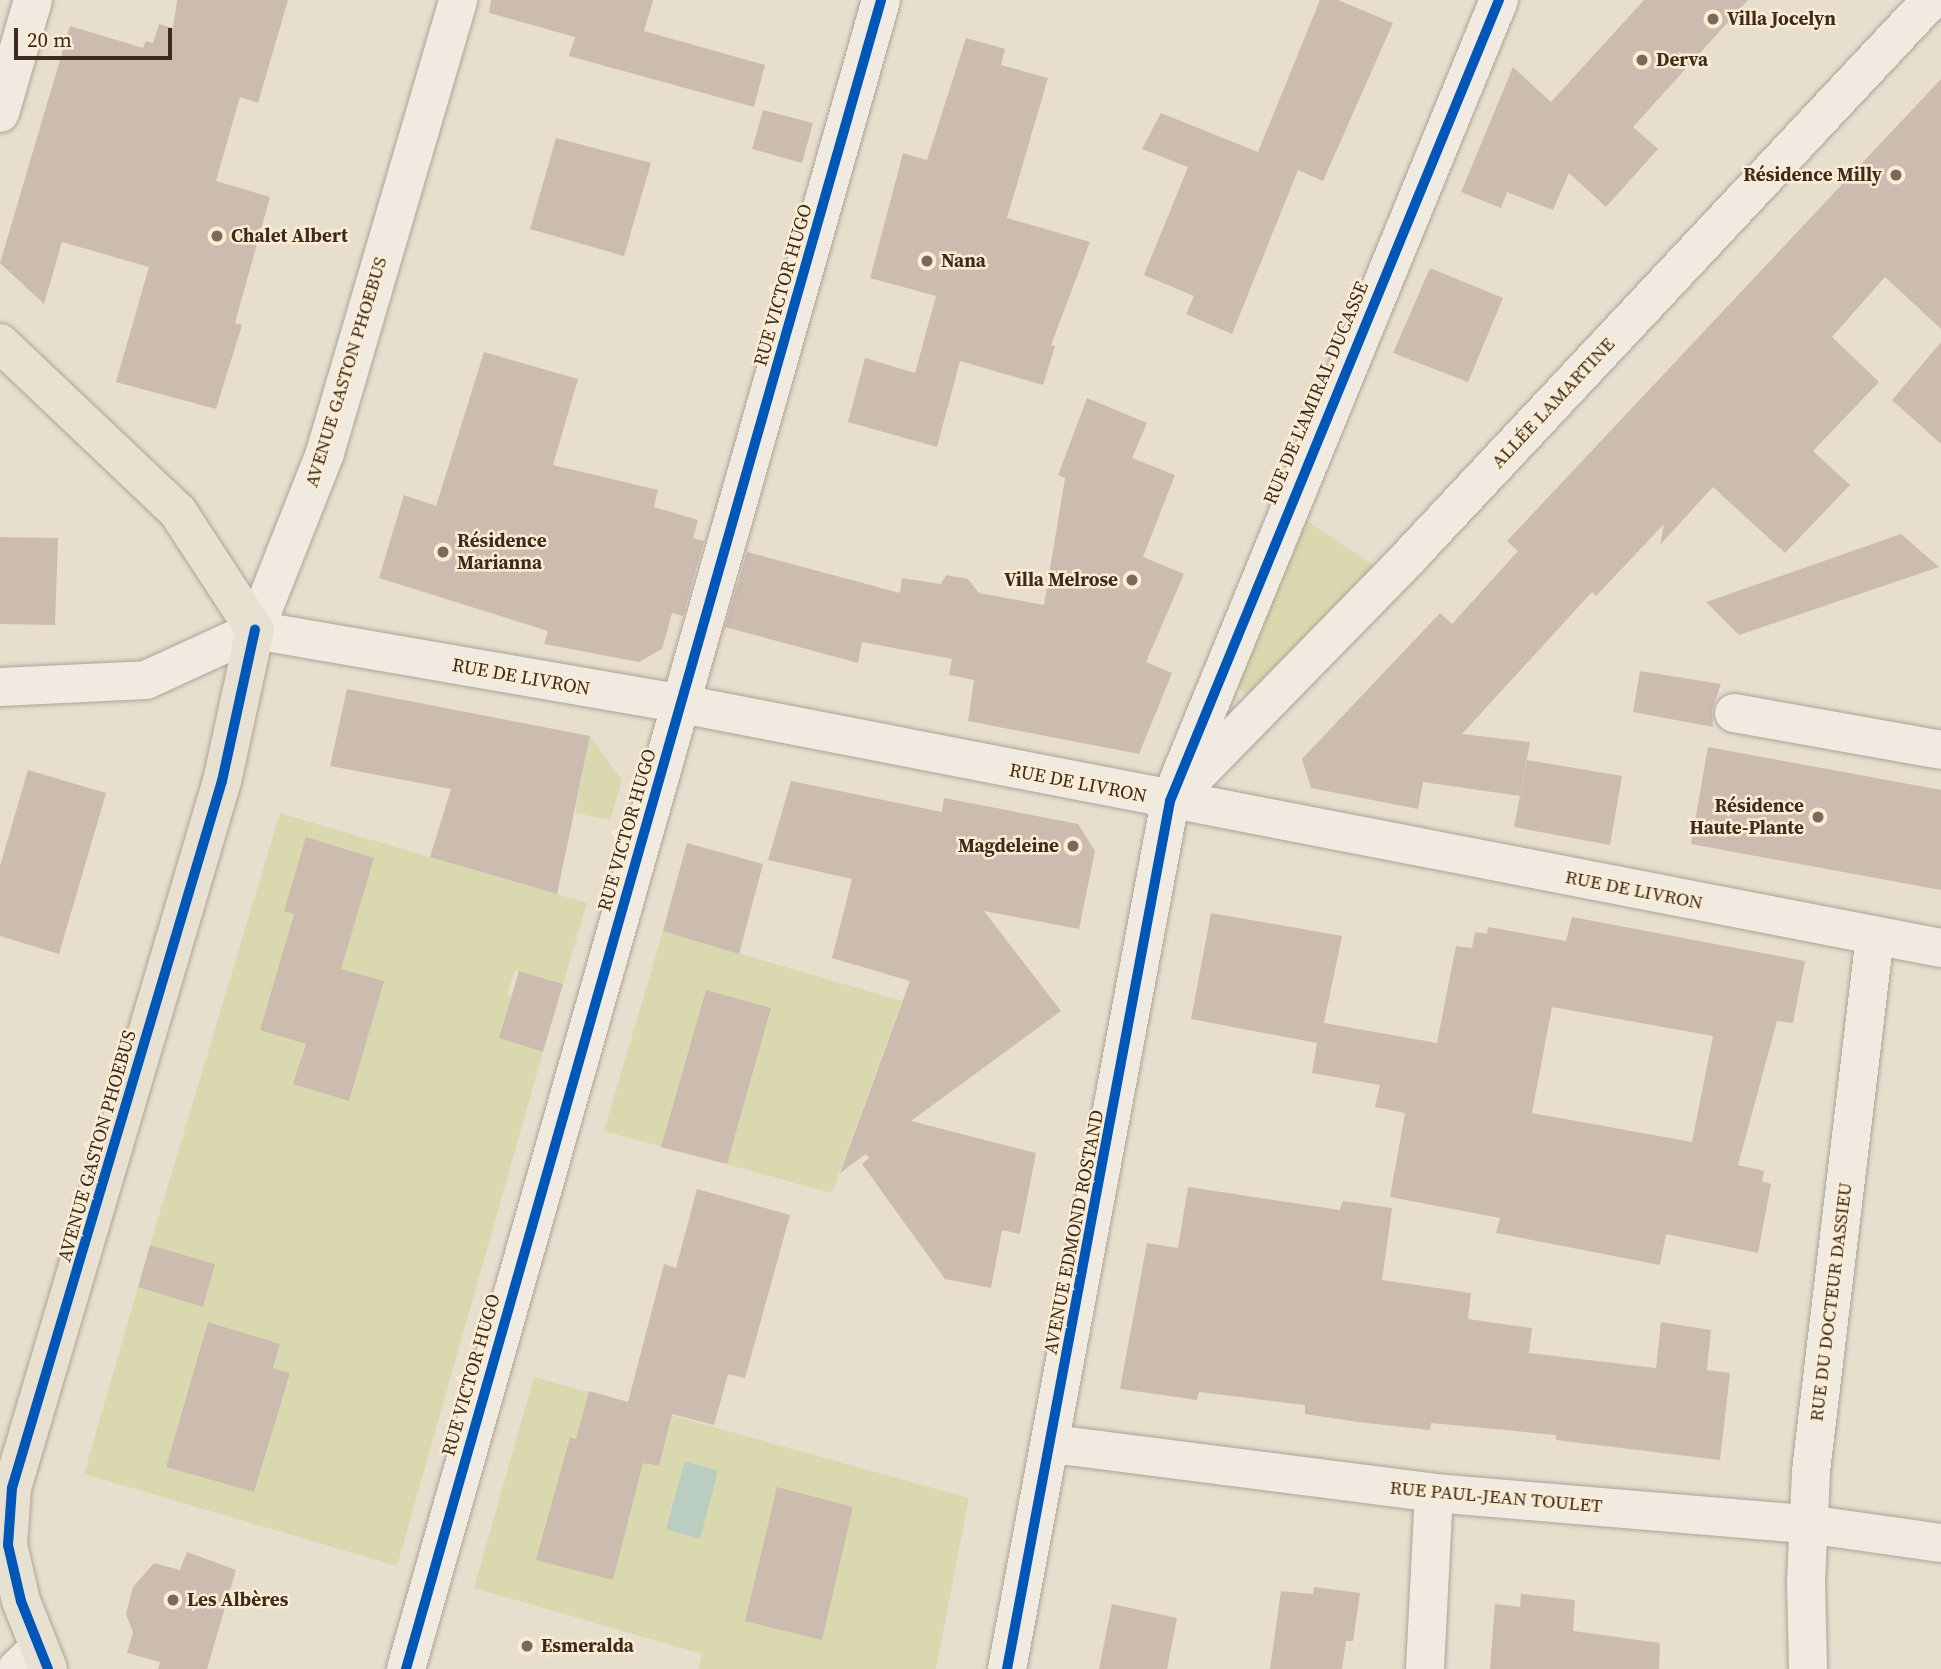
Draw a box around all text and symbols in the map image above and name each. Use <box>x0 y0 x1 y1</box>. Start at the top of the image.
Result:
place label: Villa Jocelyn <box>1727 8 1836 30</box>
marker: Villa Jocelyn <box>1705 11 1721 27</box>
scale bar <box>18 14 175 58</box>
text: 20 m <box>27 25 72 54</box>
place label: Derva <box>1656 49 1708 71</box>
marker: Derva <box>1634 52 1650 68</box>
place label: Résidence Milly <box>1743 164 1882 186</box>
marker: Résidence Milly <box>1888 167 1904 183</box>
street label: RUE VICTOR HUGO <box>749 201 817 369</box>
place label: Chalet Albert <box>231 225 348 247</box>
marker: Chalet Albert <box>209 228 225 244</box>
place label: Nana <box>941 250 986 272</box>
marker: Nana <box>919 253 935 269</box>
street label: AVENUE GASTON PHOEBUS <box>300 254 392 490</box>
street label: RUE DE L'AMIRAL DUCASSE <box>1259 278 1373 508</box>
street label: ALLÉE LAMARTINE <box>1487 333 1619 473</box>
place label: Résidence Marianna <box>457 530 547 574</box>
marker: Résidence Marianna <box>435 544 451 560</box>
place label: Villa Melrose <box>1004 569 1118 591</box>
marker: Villa Melrose <box>1124 572 1140 588</box>
street label: RUE DE LIVRON <box>450 654 592 700</box>
street label: RUE VICTOR HUGO <box>593 746 661 914</box>
street label: RUE DE LIVRON <box>1007 758 1149 808</box>
place label: Résidence Haute-Plante <box>1690 795 1804 839</box>
marker: Résidence Haute-Plante <box>1810 809 1826 825</box>
place label: Magdeleine <box>958 835 1059 857</box>
marker: Magdeleine <box>1065 838 1081 854</box>
street label: RUE DE LIVRON <box>1563 865 1705 915</box>
street label: AVENUE GASTON PHOEBUS <box>53 1028 141 1264</box>
street label: AVENUE EDMOND ROSTAND <box>1039 1108 1109 1356</box>
street label: RUE DU DOCTEUR DASSIEU <box>1805 1181 1857 1423</box>
street label: RUE VICTOR HUGO <box>437 1291 505 1459</box>
street label: RUE PAUL-JEAN TOULET <box>1389 1476 1603 1518</box>
place label: Les Albères <box>187 1589 288 1611</box>
marker: Les Albères <box>165 1592 181 1608</box>
place label: Esmeralda <box>541 1635 634 1657</box>
marker: Esmeralda <box>519 1638 535 1654</box>

